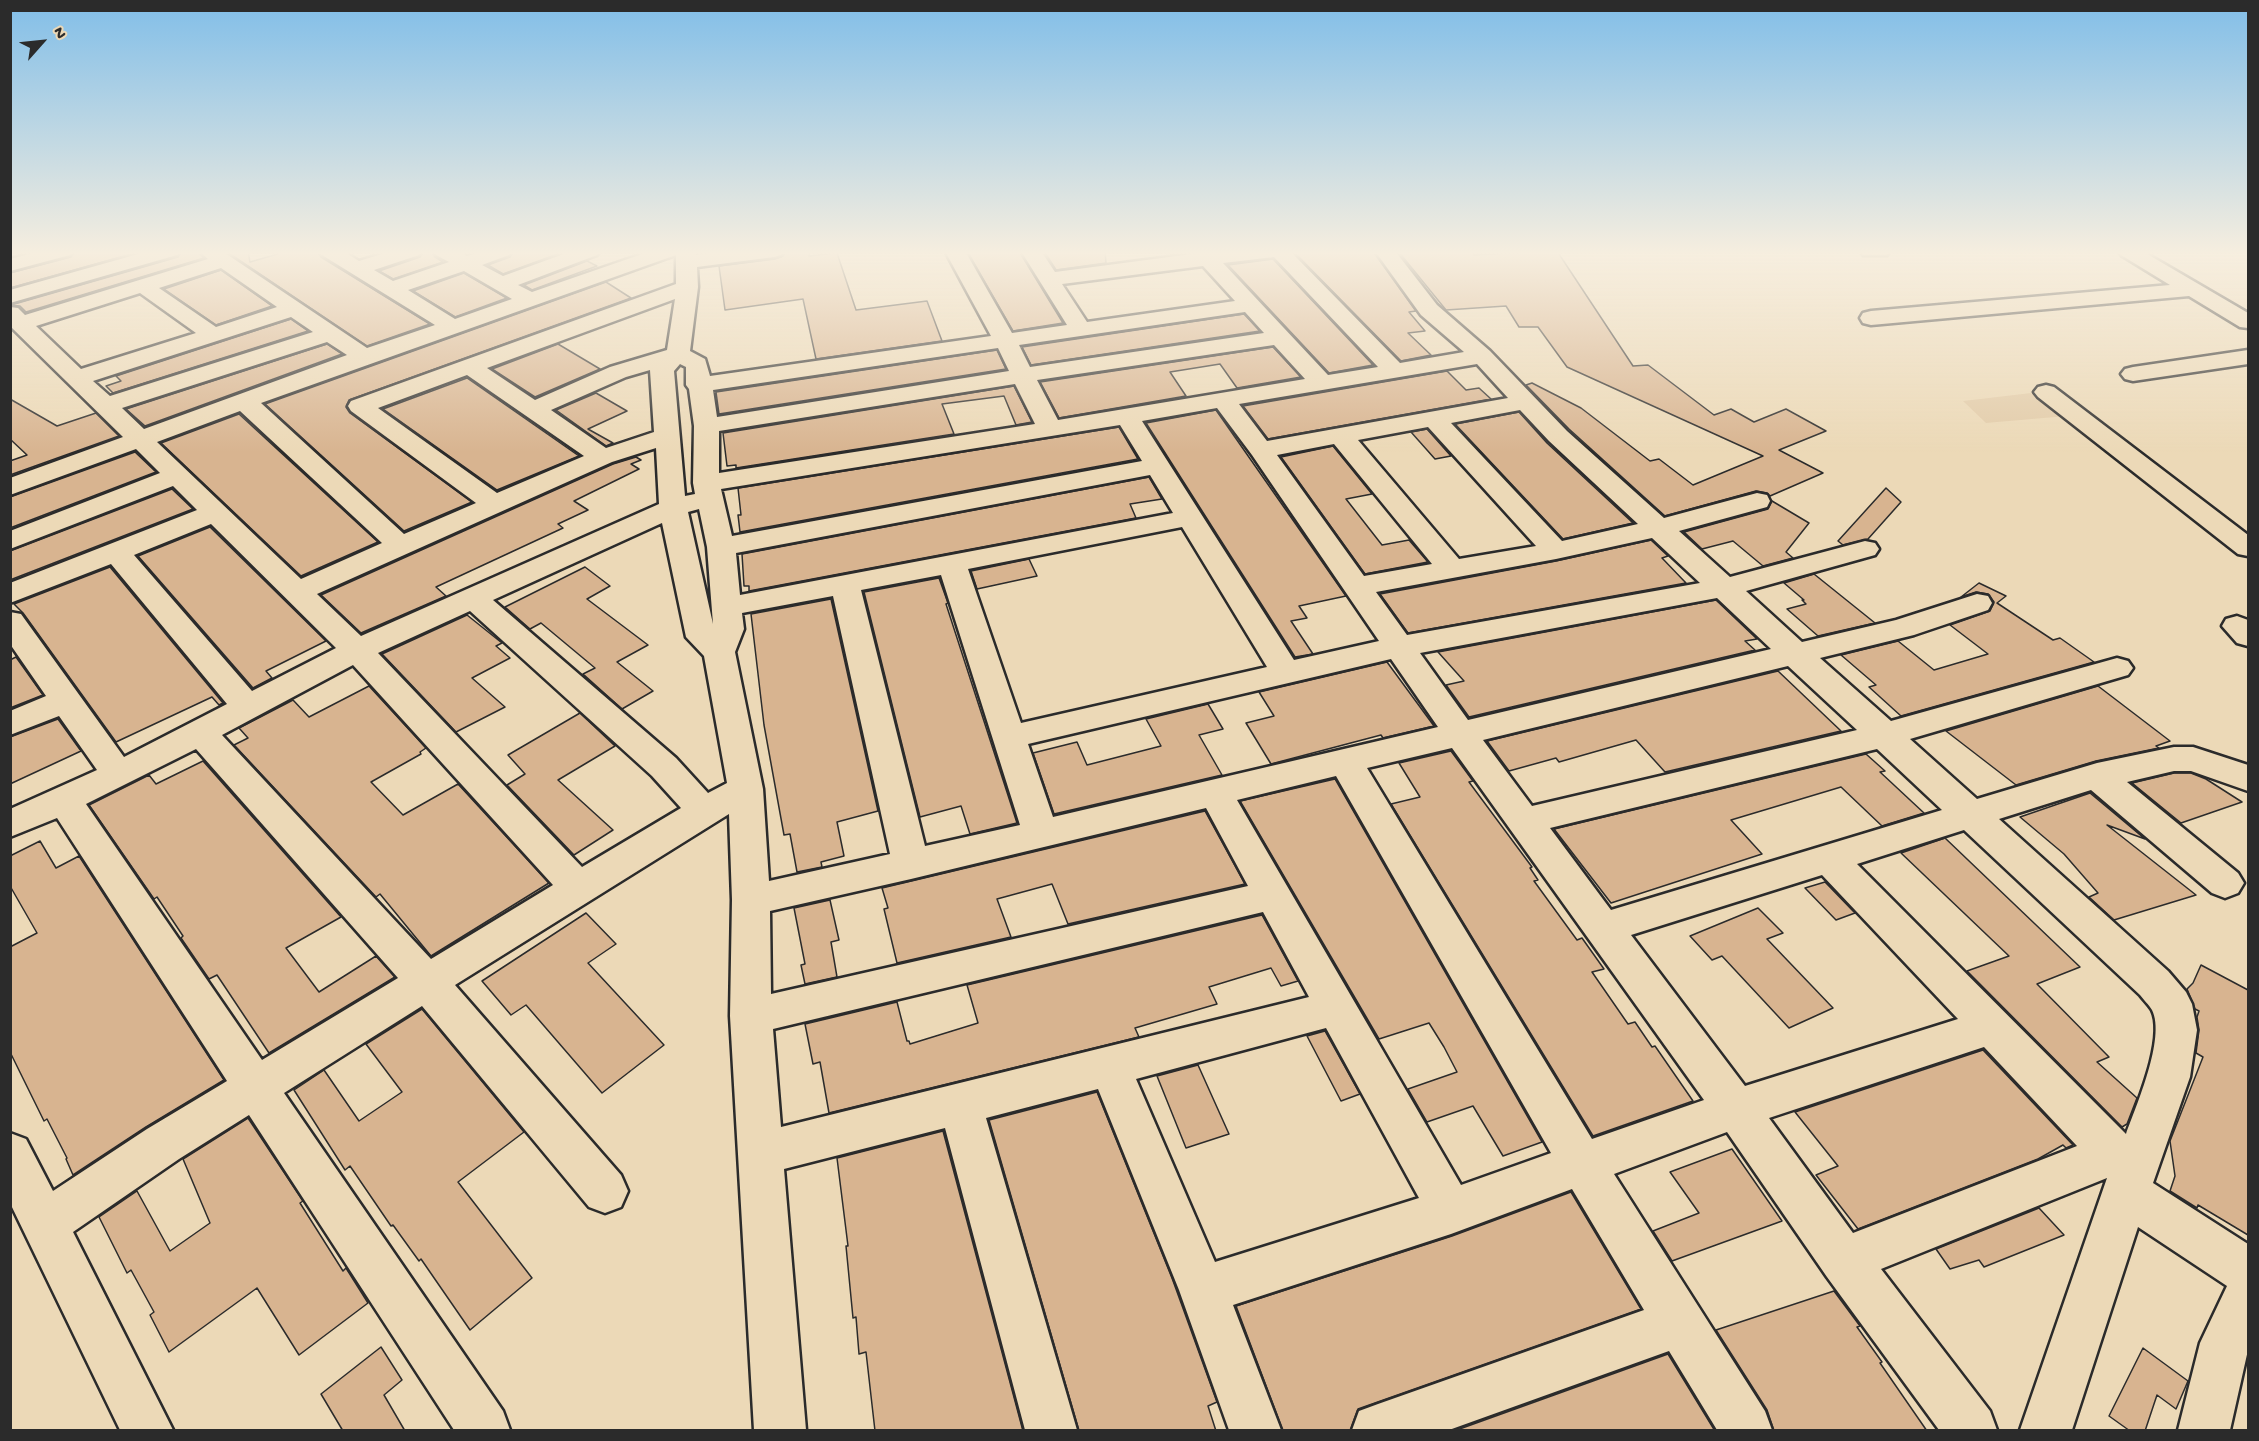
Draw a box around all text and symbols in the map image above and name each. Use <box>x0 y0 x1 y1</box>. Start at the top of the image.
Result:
north arrow <box>12 12 72 72</box>
text: N <box>48 25 69 43</box>

